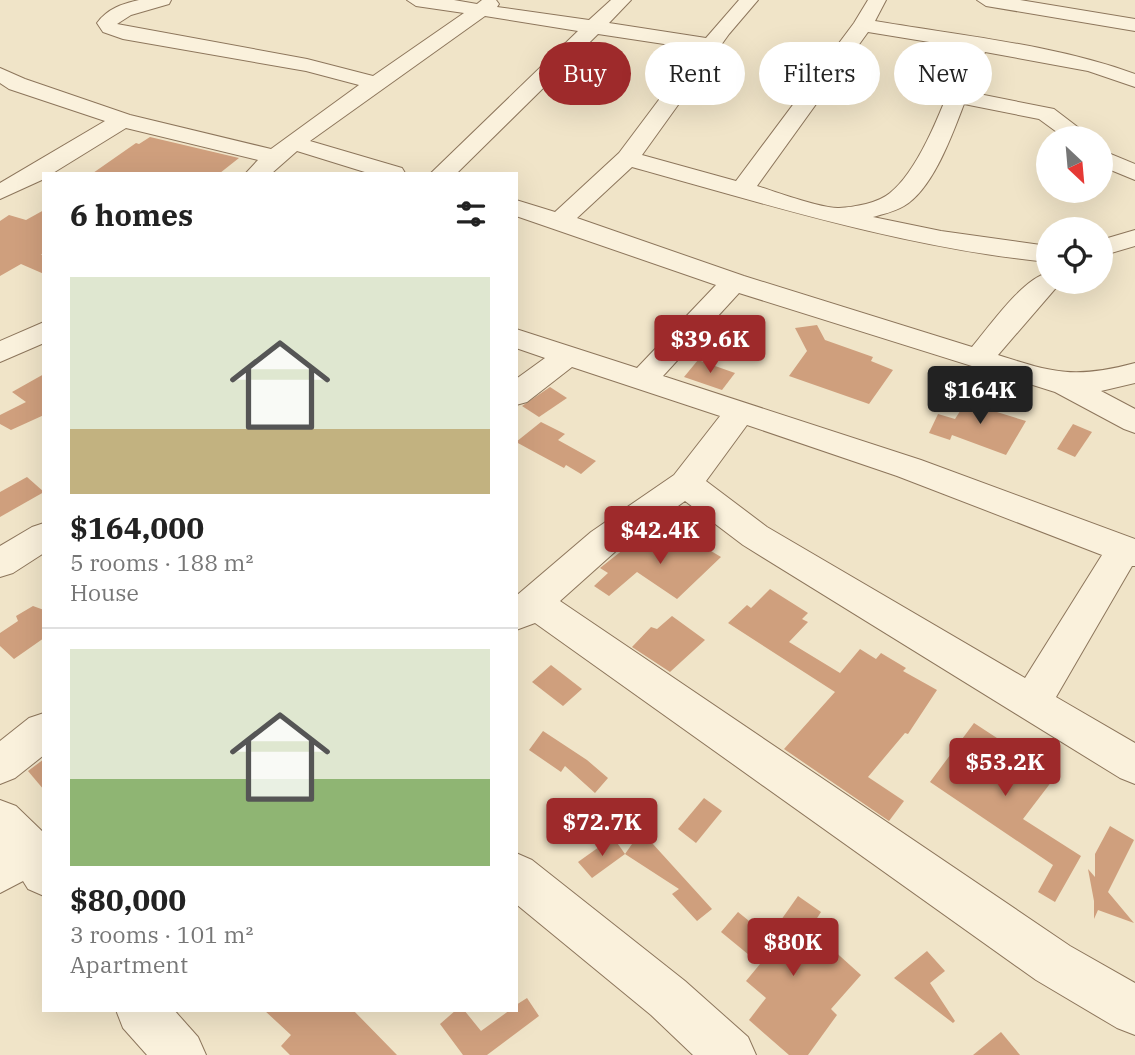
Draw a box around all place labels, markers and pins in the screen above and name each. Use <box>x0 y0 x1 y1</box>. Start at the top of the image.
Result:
pin: $39.6K <box>653 316 767 375</box>
pin: $164K <box>931 366 1029 426</box>
pin: $42.4K <box>603 506 717 566</box>
pin: $53.2K <box>948 738 1062 798</box>
pin: $72.7K <box>545 798 659 858</box>
pin: $80K <box>752 918 834 978</box>

